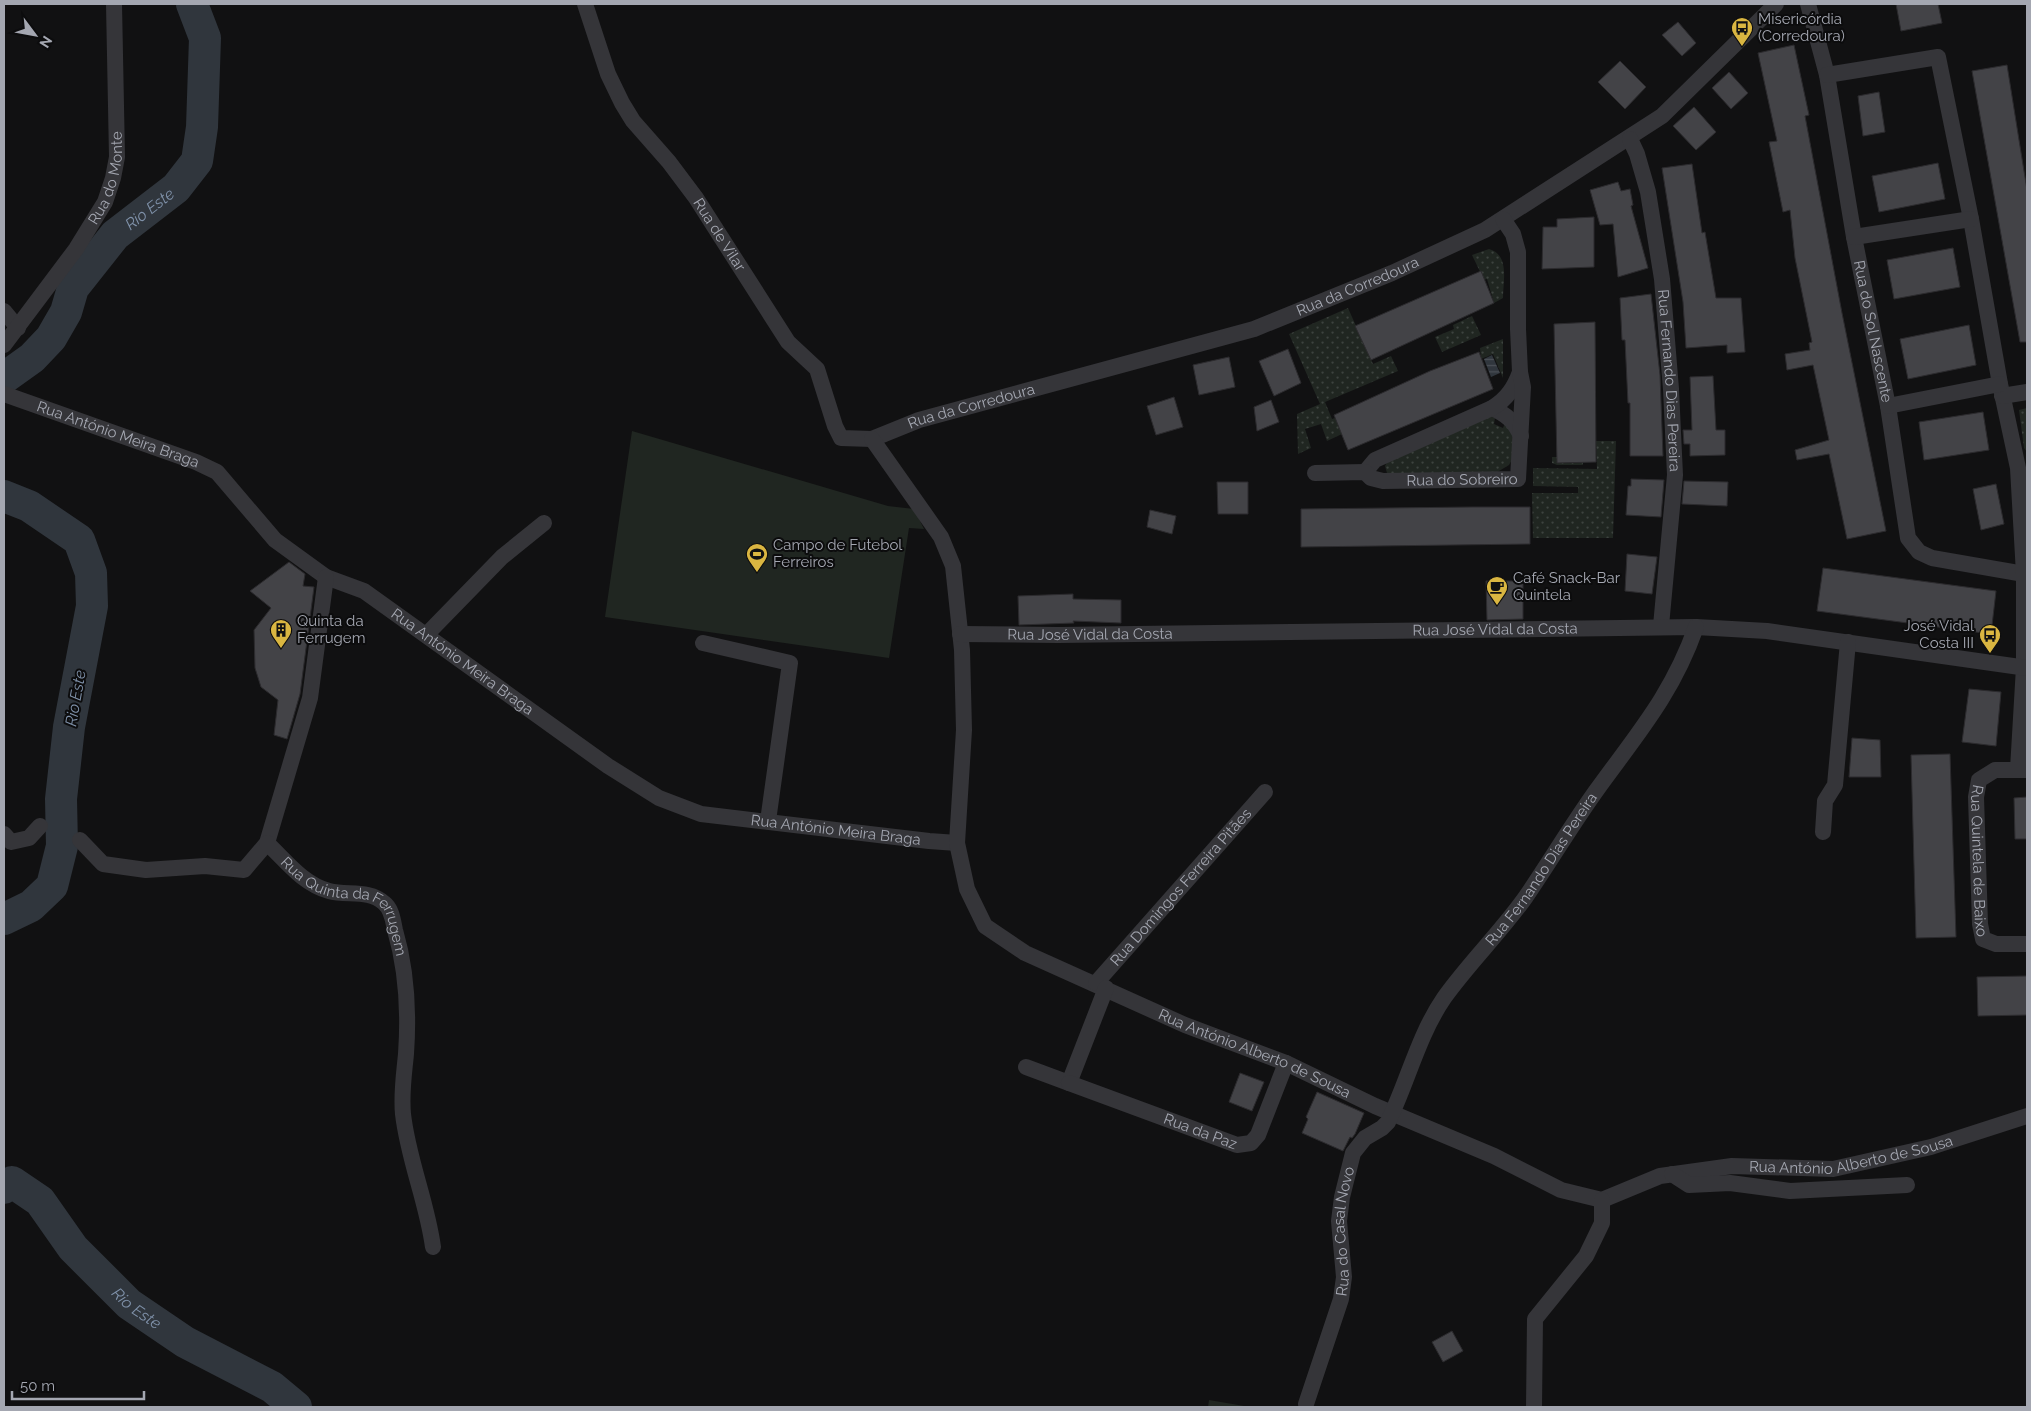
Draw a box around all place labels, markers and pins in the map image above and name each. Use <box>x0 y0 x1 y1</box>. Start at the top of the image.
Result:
place label: Misericórdia (Corredoura) <box>1758 10 1845 45</box>
bus stop icon: Misericórdia (Corredoura) <box>1730 16 1754 47</box>
place label: Campo de Futebol Ferreiros <box>773 536 903 571</box>
sports icon: Campo de Futebol Ferreiros <box>745 542 769 573</box>
place label: Café Snack-Bar Quintela <box>1513 569 1621 604</box>
cafe icon: Café Snack-Bar Quintela <box>1485 575 1509 606</box>
place label: Quinta da Ferrugem <box>297 612 365 647</box>
place label: José Vidal Costa III <box>1904 617 1975 652</box>
building icon: Quinta da Ferrugem <box>269 618 293 649</box>
bus stop icon: José Vidal Costa III <box>1978 623 2002 654</box>

